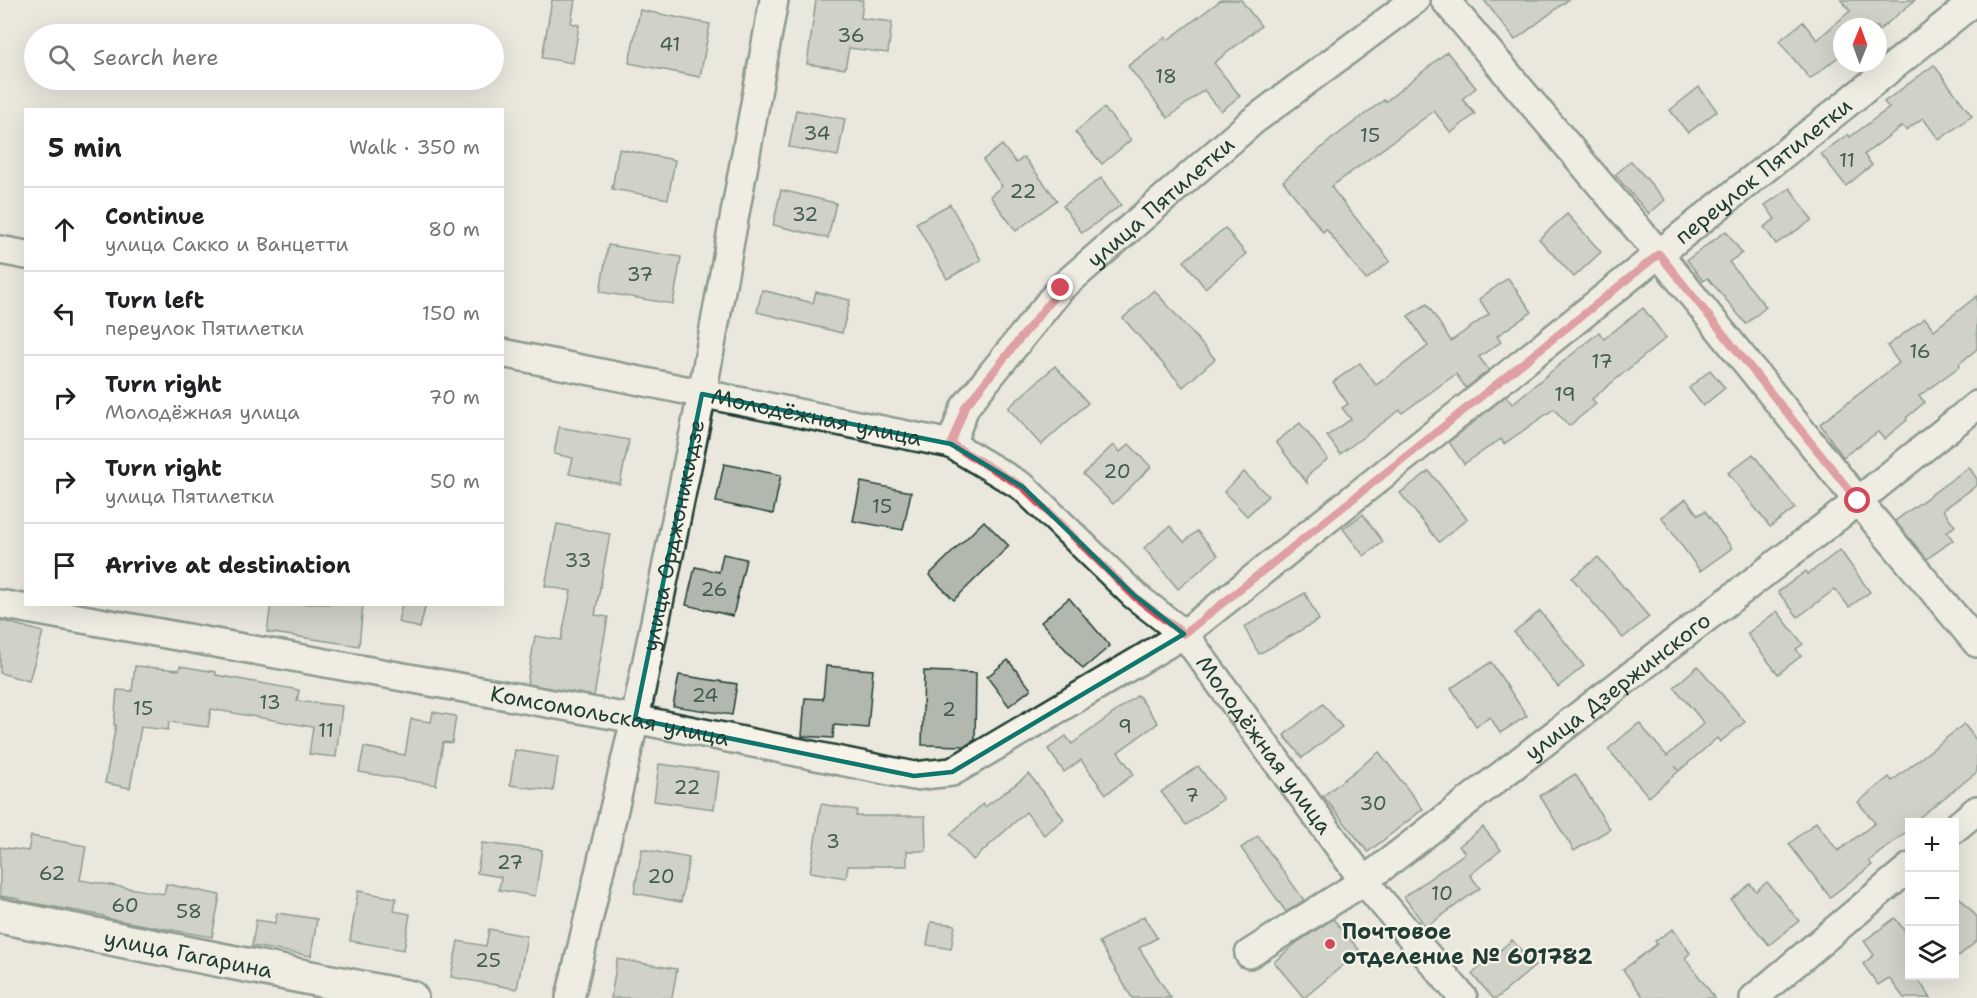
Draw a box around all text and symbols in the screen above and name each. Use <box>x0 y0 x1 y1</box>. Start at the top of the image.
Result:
north arrow <box>1833 18 1887 72</box>
house number: 36 <box>837 22 865 48</box>
search box <box>24 24 504 90</box>
house number: 41 <box>659 31 681 57</box>
icon: search <box>45 41 78 74</box>
text: Search here <box>93 43 219 72</box>
house number: 18 <box>1155 63 1177 89</box>
street label: переулок Пятилетки <box>1668 91 1858 250</box>
house number: 34 <box>803 120 831 146</box>
house number: 15 <box>1360 122 1380 148</box>
text: 5 min <box>48 130 122 165</box>
street label: улица Пятилетки <box>1080 130 1240 274</box>
text: Walk · 350 m <box>349 134 480 160</box>
house number: 11 <box>1839 147 1855 173</box>
house number: 22 <box>1010 178 1037 204</box>
house number: 32 <box>792 201 818 227</box>
text: Continue <box>105 202 205 231</box>
icon: ahead <box>48 213 81 246</box>
text: 80 m <box>428 216 480 242</box>
text: улица Сакко и Ванцетти <box>105 231 349 257</box>
house number: 37 <box>627 261 653 287</box>
route end <box>1047 274 1073 300</box>
text: Turn left <box>105 286 204 315</box>
icon: left <box>48 297 81 330</box>
text: 150 m <box>422 300 480 326</box>
text: переулок Пятилетки <box>105 315 304 341</box>
house number: 16 <box>1909 338 1931 364</box>
house number: 17 <box>1591 348 1613 374</box>
text: Turn right <box>105 370 222 399</box>
icon: right <box>48 381 81 414</box>
street label: Молодёжная улица <box>709 381 925 452</box>
house number: 19 <box>1554 381 1576 407</box>
text: 70 m <box>428 384 480 410</box>
text: Молодёжная улица <box>105 399 300 425</box>
street label: улица Орджоникидзе <box>635 417 711 654</box>
text: Turn right <box>105 454 222 483</box>
house number: 20 <box>1103 458 1131 484</box>
icon: right <box>48 465 81 498</box>
text: 50 m <box>430 468 480 494</box>
text: улица Пятилетки <box>105 483 274 509</box>
route start <box>1844 487 1870 513</box>
house number: 15 <box>872 493 892 519</box>
house number: 33 <box>565 547 591 573</box>
icon: arrive <box>48 549 81 582</box>
text: Arrive at destination <box>105 551 351 580</box>
house number: 26 <box>700 576 728 602</box>
street label: улица Дзержинского <box>1519 605 1716 767</box>
street label: Молодёжная улица <box>1190 649 1340 840</box>
street label: Комсомольская улица <box>488 679 732 753</box>
house number: 24 <box>692 682 718 708</box>
house number: 13 <box>259 689 281 715</box>
house number: 15 <box>133 695 153 721</box>
house number: 2 <box>942 696 956 722</box>
house number: 9 <box>1118 713 1132 739</box>
house number: 11 <box>318 717 334 743</box>
house number: 22 <box>674 774 701 800</box>
house number: 7 <box>1185 782 1199 808</box>
house number: 30 <box>1359 790 1387 816</box>
map controls <box>1905 818 1959 980</box>
button: + <box>1905 818 1959 872</box>
house number: 3 <box>826 828 840 854</box>
house number: 27 <box>497 849 523 875</box>
house number: 62 <box>39 860 65 886</box>
house number: 20 <box>647 863 675 889</box>
button: − <box>1905 872 1959 926</box>
house number: 10 <box>1431 880 1453 906</box>
house number: 60 <box>111 892 139 918</box>
house number: 58 <box>176 898 202 924</box>
place label: Почтовое отделение № 601782 <box>1342 917 1593 971</box>
street label: улица Гагарина <box>101 923 275 985</box>
button: layers <box>1905 926 1959 980</box>
marker: Почтовое отделение № 601782 <box>1323 937 1337 951</box>
house number: 25 <box>475 947 501 973</box>

